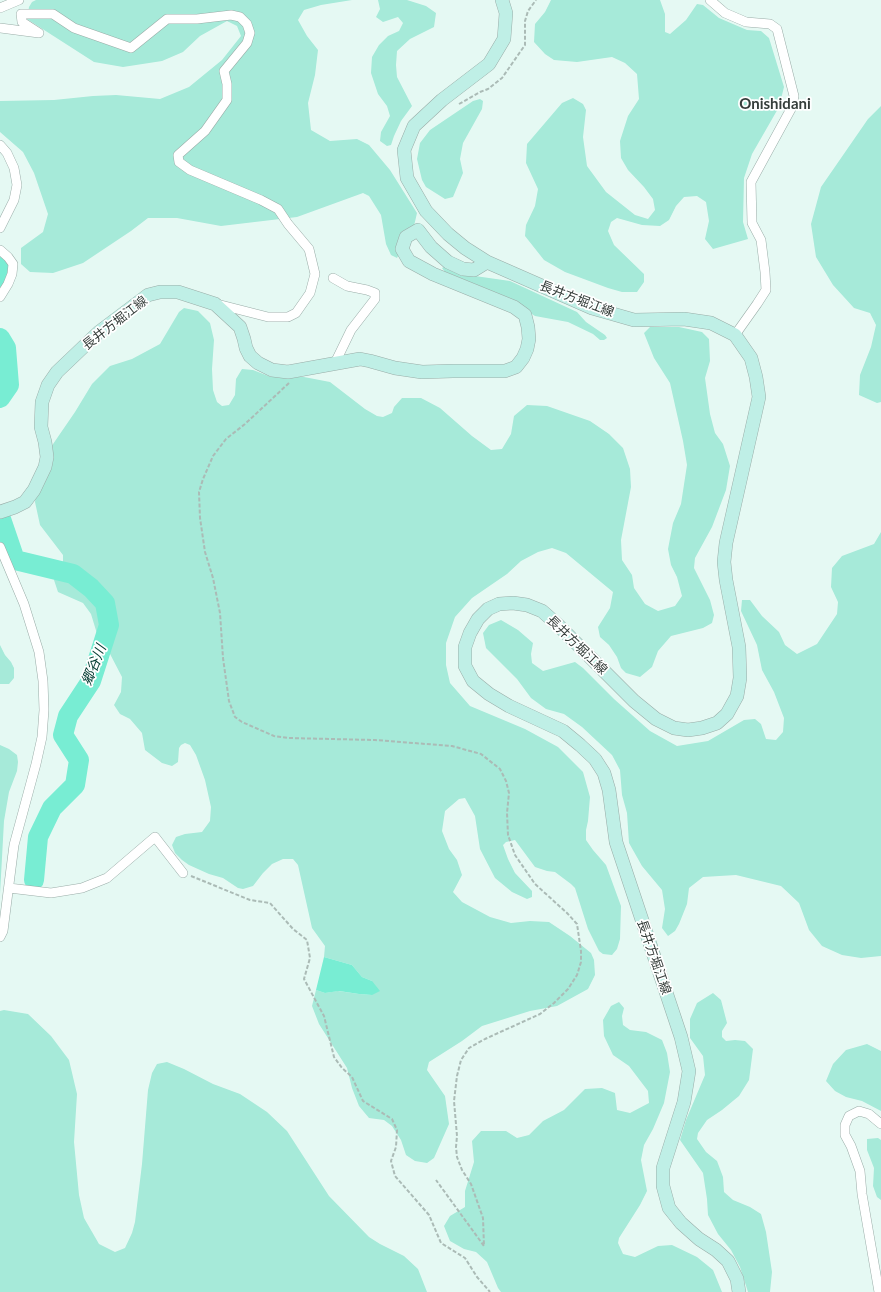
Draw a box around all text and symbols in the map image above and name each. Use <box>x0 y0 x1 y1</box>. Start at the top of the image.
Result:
district label: Onishidani <box>739 95 811 113</box>
street label: 長井方堀江線 <box>538 278 616 320</box>
street label: 長井方堀江線 <box>79 293 151 353</box>
street label: 長井方堀江線 <box>544 612 610 678</box>
water label: 郷谷川 <box>78 642 110 688</box>
street label: 長井方堀江線 <box>634 918 674 996</box>

